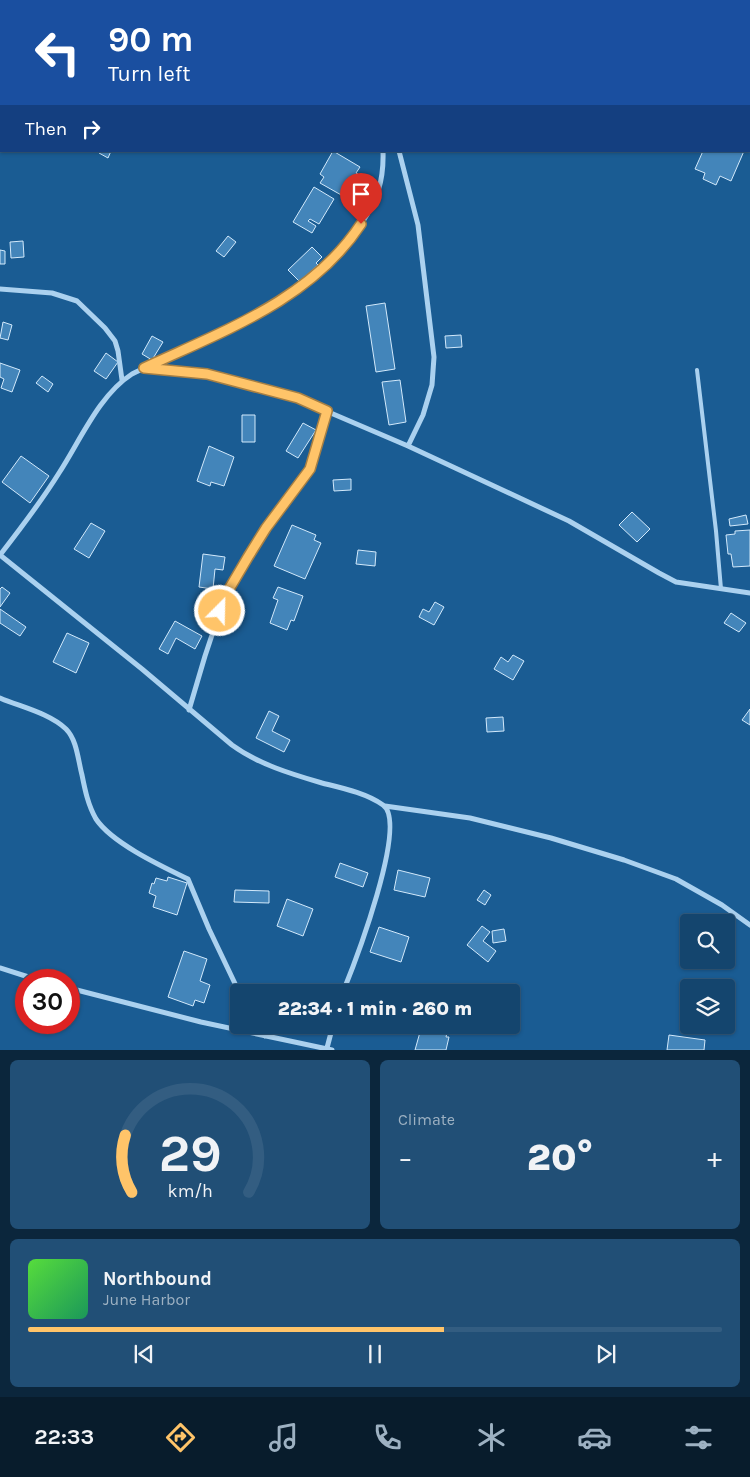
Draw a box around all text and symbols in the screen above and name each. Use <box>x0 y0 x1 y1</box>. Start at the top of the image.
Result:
text: 90 m <box>108 19 194 60</box>
icon: left <box>25 20 90 85</box>
text: Turn left <box>108 61 191 87</box>
icon: right <box>77 115 105 143</box>
text: Then <box>25 118 67 140</box>
pin <box>340 173 382 224</box>
icon: arrive <box>347 180 375 208</box>
position arrow <box>193 584 245 636</box>
map controls <box>680 914 735 1034</box>
button: search <box>680 914 735 969</box>
speed limit sign: 30 <box>15 969 80 1034</box>
button: layers <box>680 979 735 1034</box>
text: 22:34 · 1 min · 260 m <box>278 998 472 1020</box>
text: Climate <box>398 1110 455 1129</box>
text: 29 <box>158 1123 222 1184</box>
text: 20° <box>527 1135 593 1180</box>
text: − <box>398 1141 413 1174</box>
text: + <box>707 1141 722 1174</box>
text: km/h <box>167 1181 213 1202</box>
text: Northbound <box>103 1268 212 1290</box>
text: June Harbor <box>103 1290 190 1309</box>
icon: previous <box>130 1340 158 1368</box>
icon: pause <box>361 1340 389 1368</box>
icon: next <box>592 1340 620 1368</box>
icon: directions <box>163 1420 198 1455</box>
icon: music <box>266 1420 301 1455</box>
icon: phone <box>370 1420 405 1455</box>
icon: climate <box>474 1420 509 1455</box>
icon: car <box>577 1420 612 1455</box>
icon: filters <box>681 1420 716 1455</box>
text: 22:33 <box>34 1424 94 1450</box>

